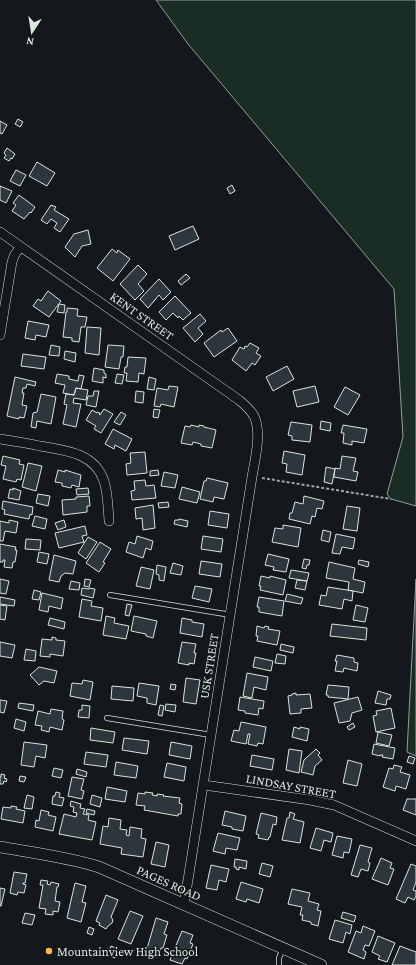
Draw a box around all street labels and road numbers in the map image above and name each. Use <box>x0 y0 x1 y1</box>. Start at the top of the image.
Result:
street label: KENT STREET <box>107 289 177 343</box>
street label: USK STREET <box>196 632 222 700</box>
street label: LINDSAY STREET <box>245 771 337 801</box>
street label: PAGES ROAD <box>134 862 204 904</box>

